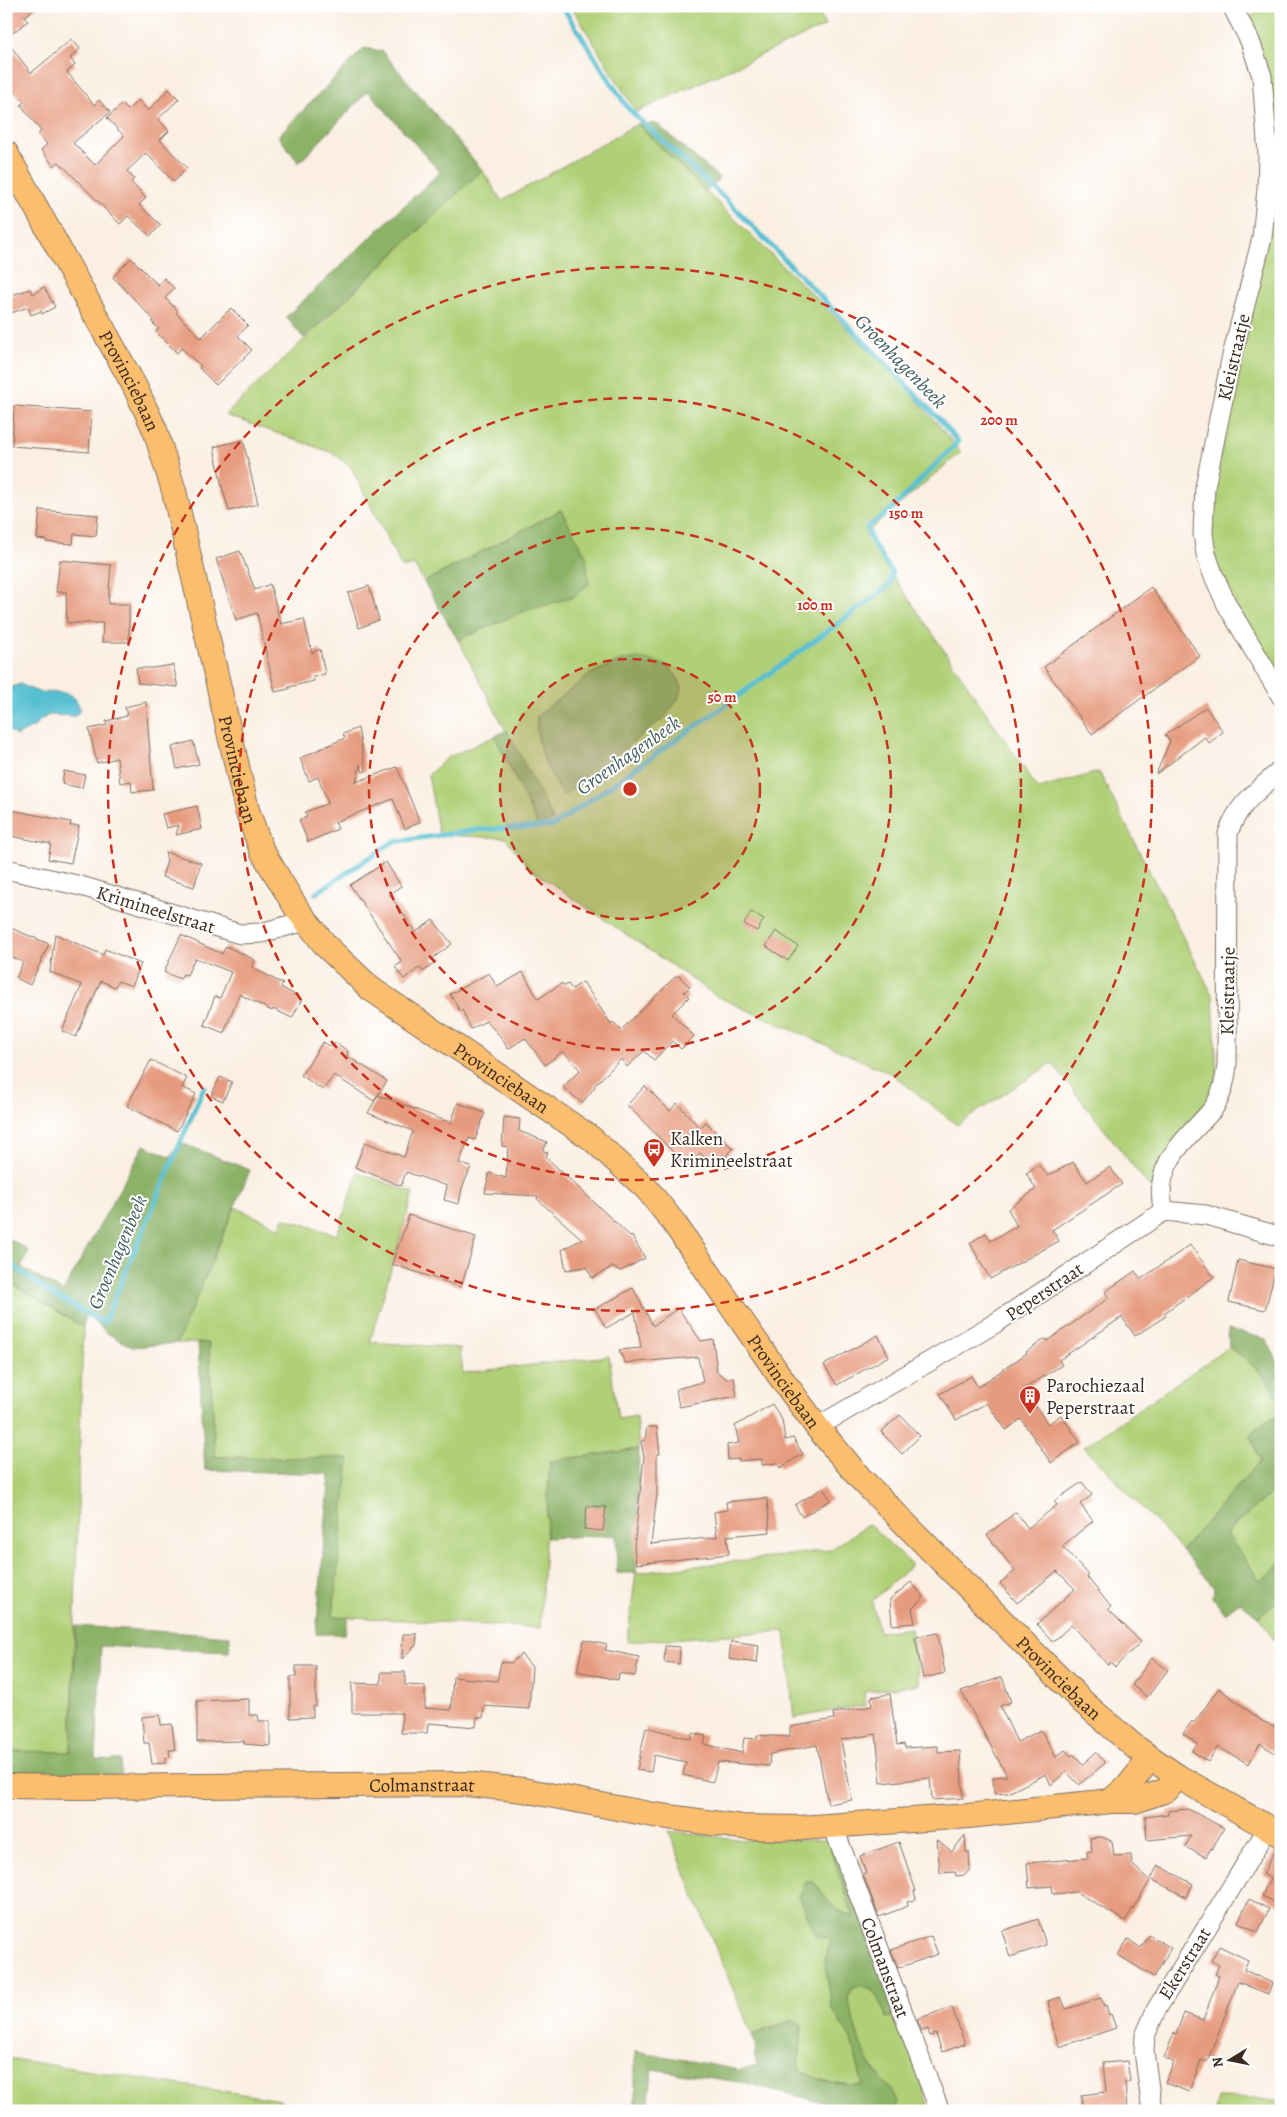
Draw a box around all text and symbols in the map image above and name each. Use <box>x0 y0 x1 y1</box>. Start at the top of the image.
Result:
water label: Groenhagenbeek <box>849 308 953 415</box>
street label: Kleistraatje <box>1211 311 1257 403</box>
street label: Provinciebaan <box>92 326 166 436</box>
text: 200 m <box>980 410 1018 430</box>
text: 150 m <box>889 503 924 523</box>
text: 100 m <box>797 595 833 615</box>
text: 50 m <box>707 687 737 707</box>
water label: Groenhagenbeek <box>571 709 686 801</box>
street label: Provinciebaan <box>212 713 263 827</box>
centre of rings <box>621 780 639 798</box>
street label: Krimineelstraat <box>93 880 218 940</box>
street label: Kleistraatje <box>1214 946 1242 1036</box>
street label: Provinciebaan <box>448 1036 554 1120</box>
place label: Kalken Krimineelstraat <box>670 1126 793 1174</box>
bus stop icon: Kalken Krimineelstraat <box>642 1137 666 1168</box>
water label: Groenhagenbeek <box>81 1191 154 1313</box>
street label: Peperstraat <box>1000 1256 1089 1327</box>
street label: Provinciebaan <box>741 1329 826 1434</box>
place label: Parochiezaal Peperstraat <box>1046 1373 1145 1421</box>
building icon: Parochiezaal Peperstraat <box>1018 1384 1042 1415</box>
street label: Provinciebaan <box>1010 1630 1107 1726</box>
street label: Colmanstraat <box>369 1772 476 1799</box>
street label: Colmanstraat <box>854 1914 916 2022</box>
street label: Ekerstraat <box>1152 1922 1217 2005</box>
north arrow <box>1204 2034 1254 2084</box>
text: N <box>1207 2055 1228 2069</box>

